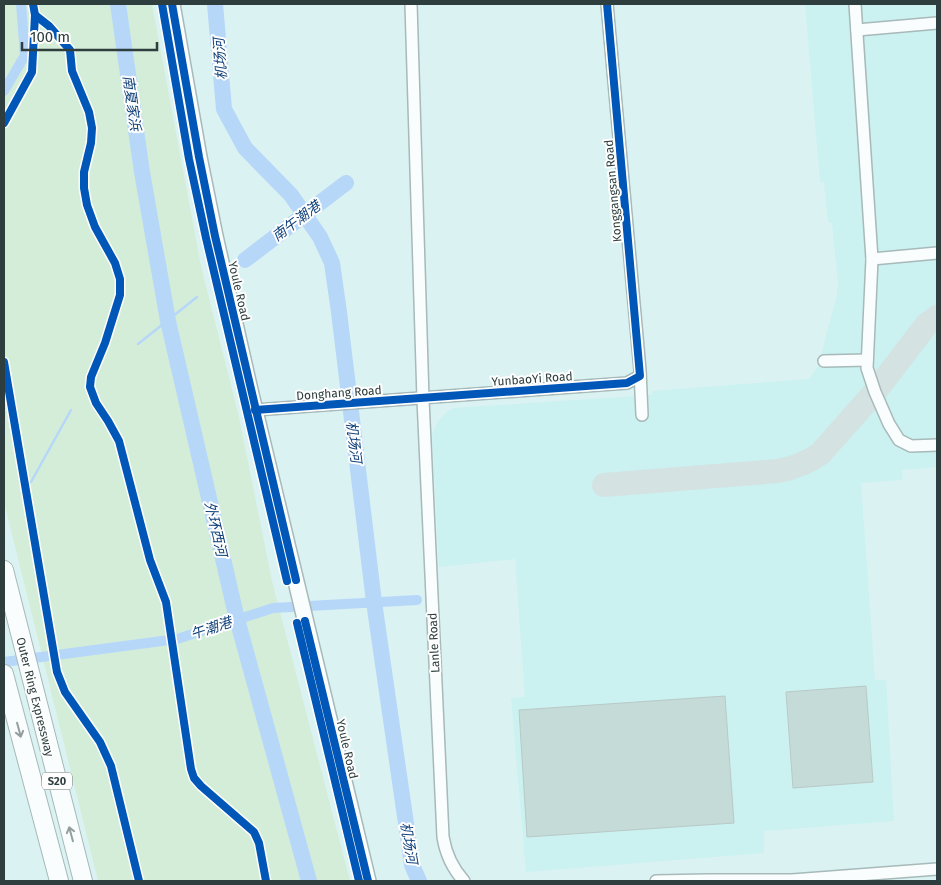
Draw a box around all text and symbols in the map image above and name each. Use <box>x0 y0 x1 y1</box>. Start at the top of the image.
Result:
scale bar <box>22 20 158 52</box>
text: 100 m <box>30 28 70 46</box>
water label: 机场河 <box>210 34 230 81</box>
water label: 南夏家浜 <box>119 74 144 133</box>
street label: Konggangsan Road <box>602 139 624 243</box>
water label: 南午潮港 <box>269 197 325 245</box>
street label: Youle Road <box>225 260 253 322</box>
street label: YunbaoYi Road <box>491 369 573 389</box>
street label: Donghang Road <box>296 383 382 403</box>
water label: 机场河 <box>343 420 365 467</box>
water label: 外环西河 <box>201 500 231 561</box>
water label: 午潮港 <box>189 613 236 643</box>
street label: Lanle Road <box>425 613 443 673</box>
street label: Outer Ring Expressway <box>13 636 57 758</box>
street label: Youle Road <box>333 718 361 780</box>
one-way arrow <box>15 721 24 737</box>
road number: S20 <box>42 772 72 789</box>
water label: 机场河 <box>396 821 421 868</box>
one-way arrow <box>66 827 75 843</box>

